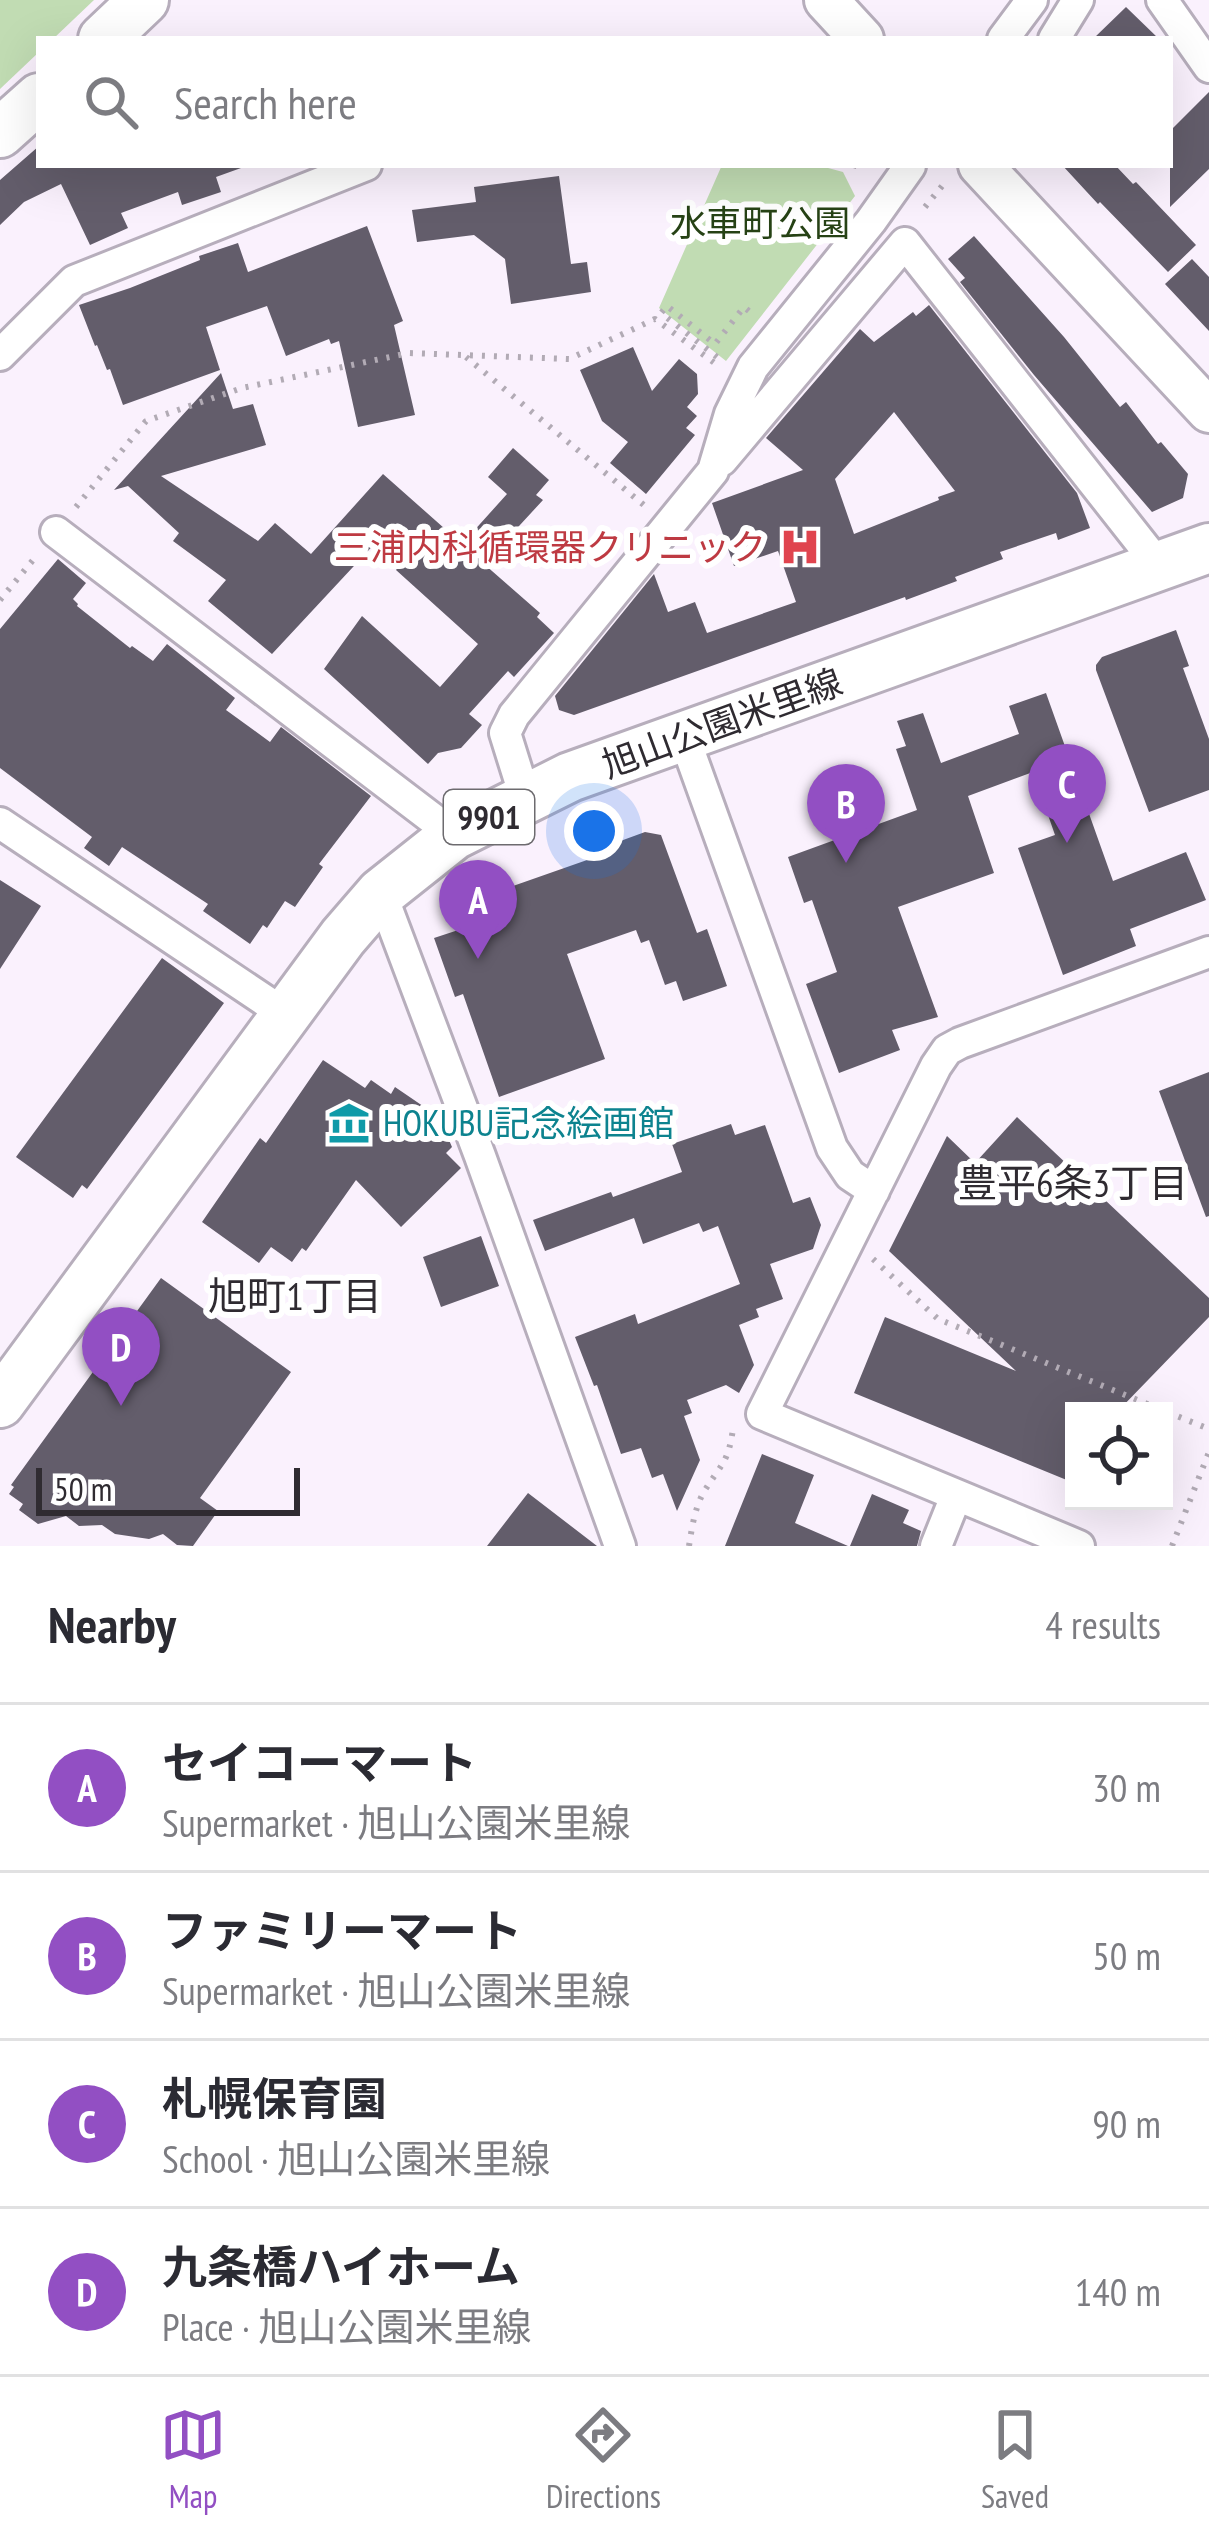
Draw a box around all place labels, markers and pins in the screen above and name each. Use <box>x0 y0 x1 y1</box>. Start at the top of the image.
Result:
place label: 三浦内科循環器クリニック <box>334 523 766 570</box>
hospital icon: 三浦内科循環器クリニック <box>777 524 823 570</box>
pin: C <box>1028 744 1106 843</box>
pin: B <box>807 764 885 863</box>
pin: A <box>439 860 517 959</box>
place label: HOKUBU記念絵画館 <box>383 1099 674 1146</box>
museum icon: HOKUBU記念絵画館 <box>326 1100 372 1146</box>
pin: D <box>82 1307 160 1406</box>

